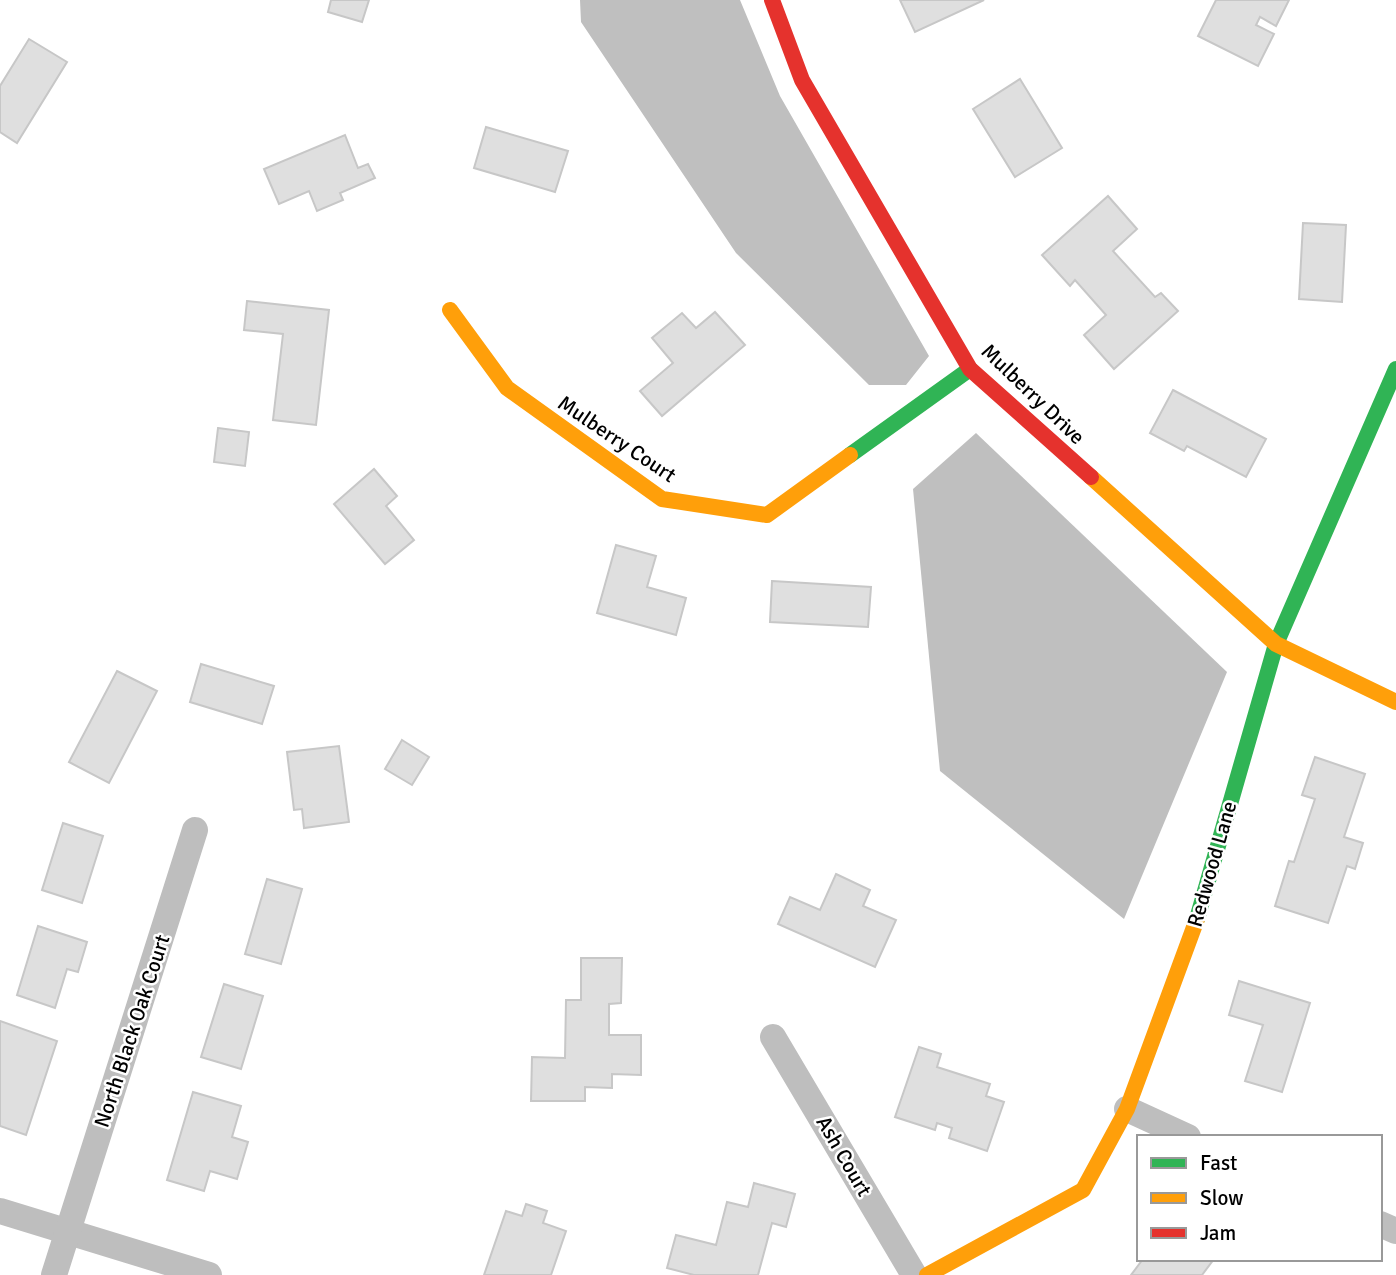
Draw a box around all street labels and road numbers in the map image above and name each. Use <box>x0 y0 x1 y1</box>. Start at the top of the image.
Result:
street label: Mulberry Drive <box>976 338 1090 450</box>
street label: Mulberry Court <box>553 390 681 488</box>
street label: Redwood Lane <box>1182 798 1242 930</box>
street label: North Black Oak Court <box>89 931 175 1131</box>
street label: Ash Court <box>811 1111 877 1201</box>

